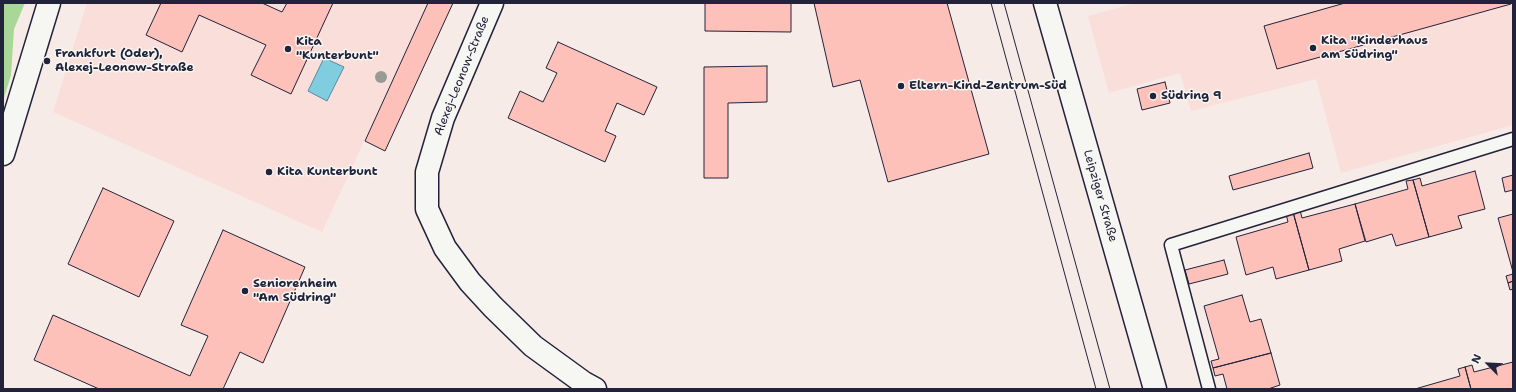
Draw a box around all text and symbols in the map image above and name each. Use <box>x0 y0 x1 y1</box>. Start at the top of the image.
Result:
street label: Alexej-Leonow-Straße <box>431 14 493 138</box>
place label: Kita "Kinderhaus am Südring" <box>1321 34 1428 62</box>
place label: Kita "Kunterbunt" <box>296 35 379 63</box>
marker: Kita "Kinderhaus am Südring" <box>1308 43 1318 53</box>
marker: Kita "Kunterbunt" <box>283 44 293 54</box>
place label: Frankfurt (Oder), Alexej-Leonow-Straße <box>55 47 194 75</box>
marker: Frankfurt (Oder), Alexej-Leonow-Straße <box>42 56 52 66</box>
place label: Eltern-Kind-Zentrum-Süd <box>909 79 1067 93</box>
marker: Eltern-Kind-Zentrum-Süd <box>896 81 906 91</box>
place label: Südring 9 <box>1161 89 1222 103</box>
marker: Südring 9 <box>1148 91 1158 101</box>
street label: Leipziger Straße <box>1080 148 1120 244</box>
place label: Kita Kunterbunt <box>277 165 377 179</box>
marker: Kita Kunterbunt <box>264 167 274 177</box>
place label: Seniorenheim "Am Südring" <box>253 277 337 305</box>
marker: Seniorenheim "Am Südring" <box>240 286 250 296</box>
north arrow <box>1468 344 1508 384</box>
text: N <box>1468 352 1485 366</box>

